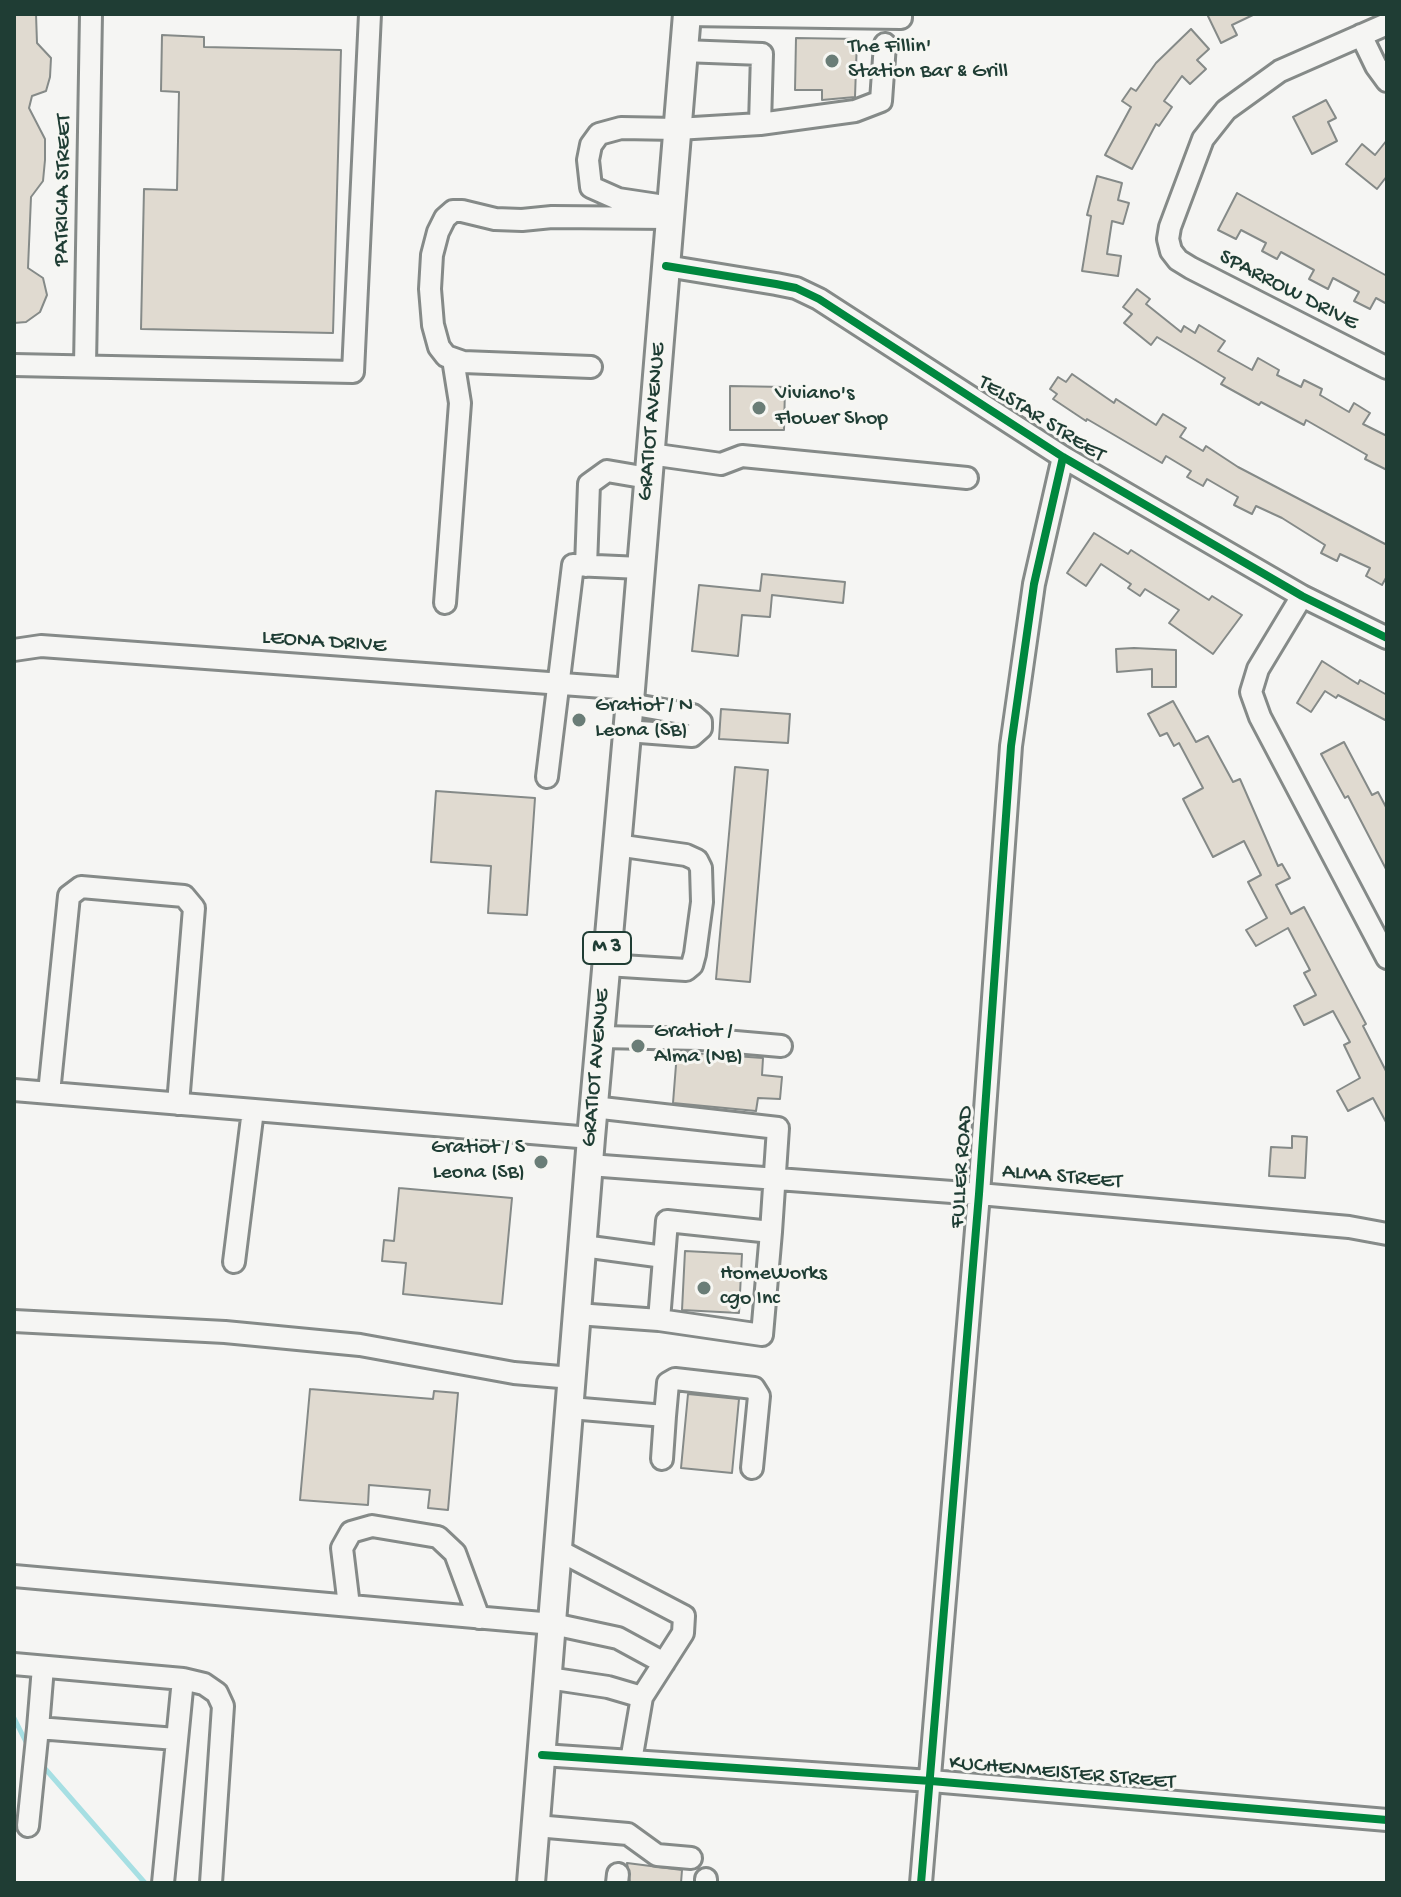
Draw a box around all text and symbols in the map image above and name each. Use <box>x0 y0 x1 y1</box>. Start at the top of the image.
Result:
place label: The Fillin' Station Bar & Grill <box>848 35 1008 86</box>
marker: The Fillin' Station Bar & Grill <box>823 52 841 70</box>
street label: PATRICIA STREET <box>49 114 79 266</box>
street label: SPARROW DRIVE <box>1214 245 1362 337</box>
street label: GRATIOT AVENUE <box>633 342 673 502</box>
street label: TELSTAR STREET <box>973 370 1109 470</box>
place label: Viviano's Flower Shop <box>775 382 888 434</box>
marker: Viviano's Flower Shop <box>750 399 768 417</box>
street label: LEONA DRIVE <box>261 625 387 661</box>
place label: Gratiot / N Leona (SB) <box>595 694 693 746</box>
marker: Gratiot / N Leona (SB) <box>570 711 588 729</box>
road number: M 3 <box>583 932 631 964</box>
street label: GRATIOT AVENUE <box>577 988 617 1148</box>
place label: Gratiot / Alma (NB) <box>654 1020 743 1072</box>
marker: Gratiot / Alma (NB) <box>629 1037 647 1055</box>
street label: FULLER ROAD <box>946 1105 980 1229</box>
place label: Gratiot / S Leona (SB) <box>431 1136 525 1188</box>
marker: Gratiot / S Leona (SB) <box>532 1153 550 1171</box>
street label: ALMA STREET <box>1001 1160 1123 1196</box>
place label: HomeWorks cgo Inc <box>720 1262 827 1314</box>
marker: HomeWorks cgo Inc <box>695 1279 713 1297</box>
street label: KUCHENMEISTER STREET <box>948 1751 1176 1797</box>

